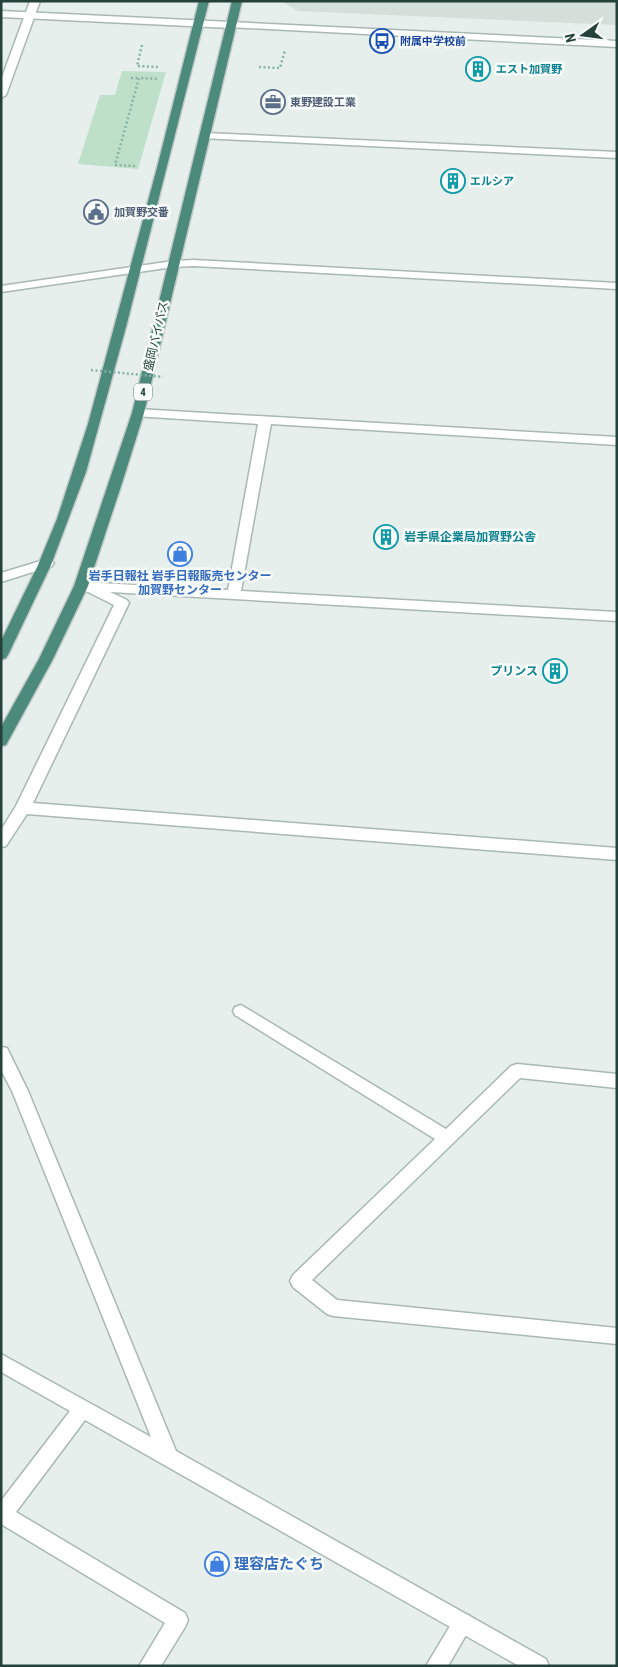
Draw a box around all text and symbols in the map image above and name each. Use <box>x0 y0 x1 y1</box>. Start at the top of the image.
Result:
north arrow <box>558 10 608 60</box>
bus stop icon: 附属中学校前 <box>369 28 395 54</box>
text: N <box>562 32 579 44</box>
place label: 附属中学校前 <box>400 35 466 48</box>
building icon: エスト加賀野 <box>465 56 491 82</box>
place label: エスト加賀野 <box>496 63 563 76</box>
office icon: 東野建設工業 <box>260 89 286 115</box>
place label: 東野建設工業 <box>290 96 356 109</box>
building icon: エルシア <box>440 168 466 194</box>
place label: エルシア <box>470 175 514 188</box>
public building icon: 加賀野交番 <box>83 199 109 225</box>
place label: 加賀野交番 <box>114 206 169 219</box>
street label: 盛岡バイパス <box>141 299 171 373</box>
road number: 4 <box>134 384 152 401</box>
building icon: 岩手県企業局加賀野公舎 <box>373 524 399 550</box>
place label: 岩手県企業局加賀野公舎 <box>404 530 536 544</box>
shop icon: 岩手日報社 岩手日報販売センター 加賀野センター <box>167 541 193 567</box>
place label: 岩手日報社 岩手日報販売センター 加賀野センター <box>89 569 271 597</box>
building icon: プリンス <box>542 658 568 684</box>
place label: プリンス <box>490 664 538 678</box>
shop icon: 理容店たぐち <box>204 1551 230 1577</box>
place label: 理容店たぐち <box>234 1555 324 1573</box>

